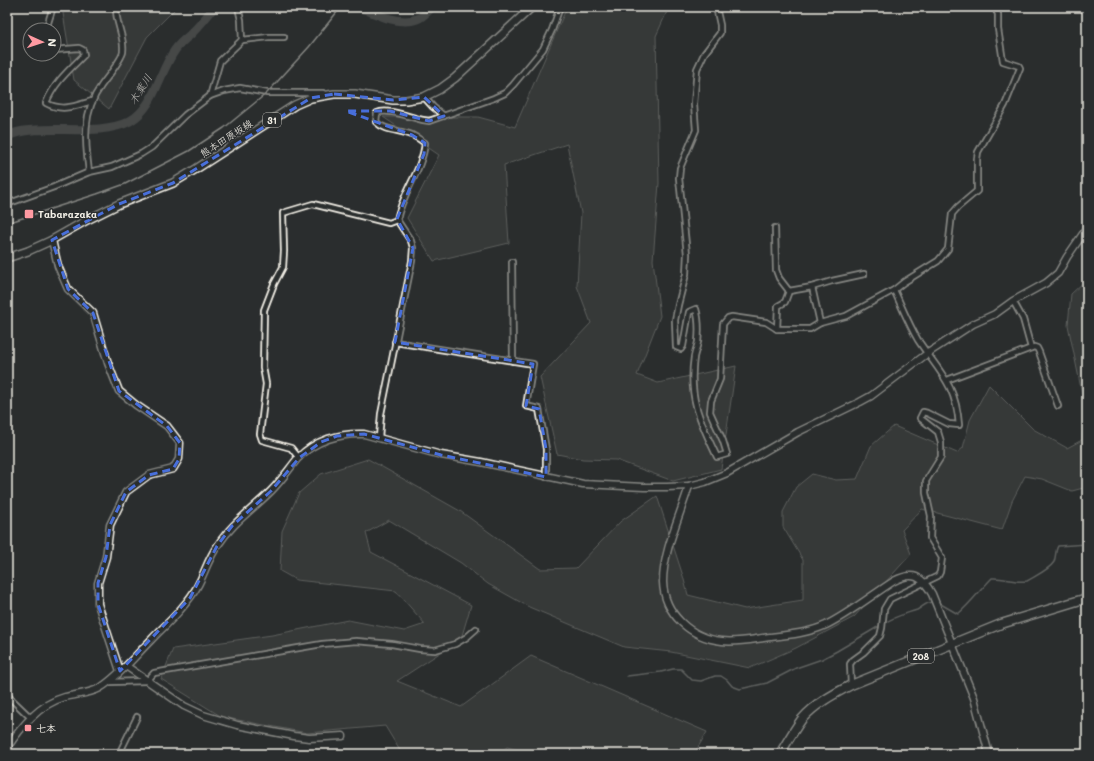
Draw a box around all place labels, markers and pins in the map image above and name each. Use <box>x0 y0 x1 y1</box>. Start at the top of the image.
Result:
place label: Tabarazaka <box>38 207 97 221</box>
marker: Tabarazaka <box>23 208 35 220</box>
place label: 七本 <box>36 721 56 735</box>
marker: 七本 <box>23 723 33 733</box>

